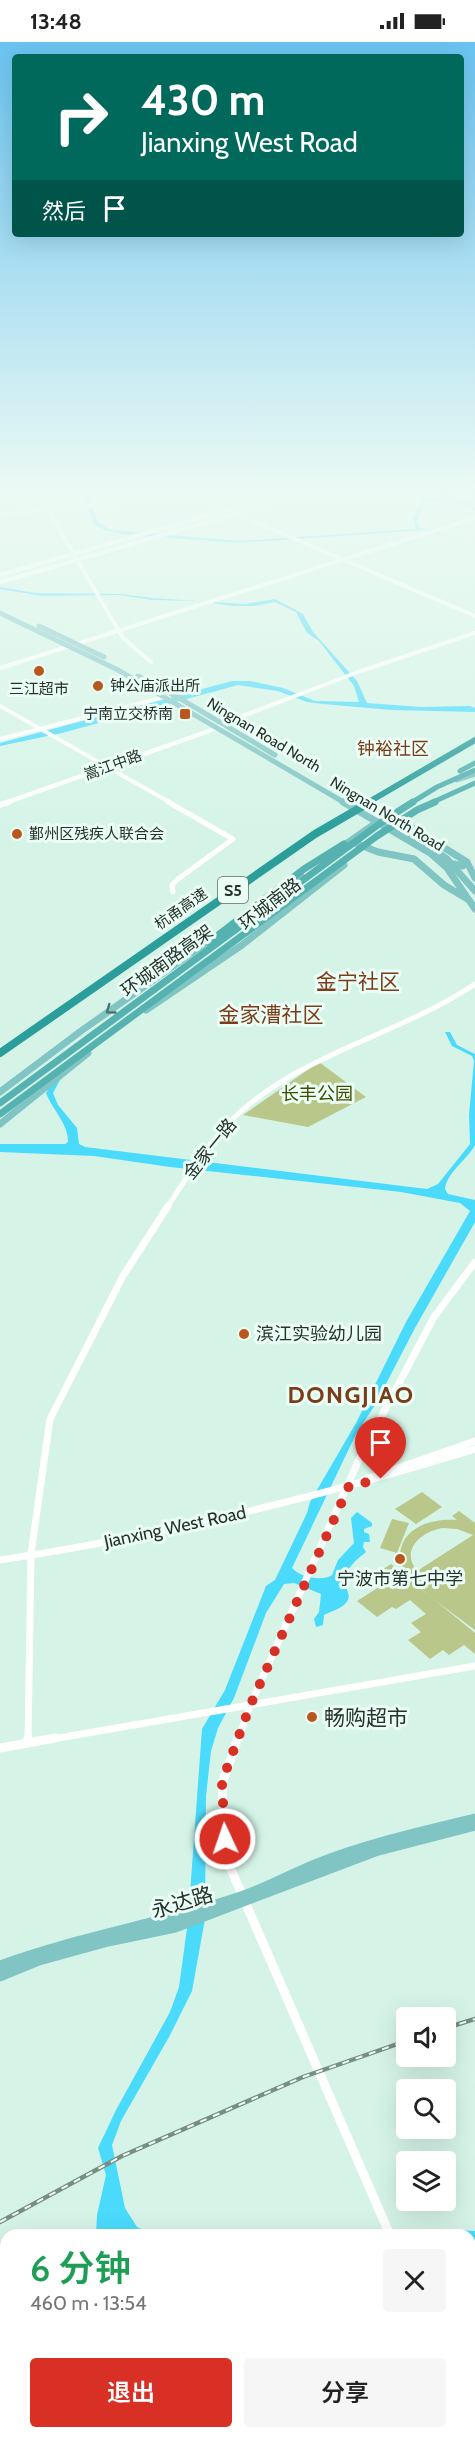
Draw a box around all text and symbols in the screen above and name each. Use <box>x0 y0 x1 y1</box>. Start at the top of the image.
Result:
text: 13:48 <box>30 8 82 35</box>
text: 430 m <box>141 74 265 126</box>
icon: right <box>42 78 120 156</box>
text: Jianxing West Road <box>141 126 358 159</box>
icon: arrive <box>98 192 131 225</box>
text: 然后 <box>42 198 86 225</box>
marker: 三江超市 <box>32 664 46 678</box>
place label: 钟公庙派出所 <box>110 677 200 695</box>
marker: 钟公庙派出所 <box>91 679 105 693</box>
place label: 三江超市 <box>9 680 69 698</box>
street label: Ningnan Road North <box>204 694 324 776</box>
place label: 宁南立交桥南 <box>83 705 173 723</box>
marker: 宁南立交桥南 <box>178 707 192 721</box>
district label: 钟裕社区 <box>357 738 429 760</box>
street label: 嵩江中路 <box>82 746 144 784</box>
street label: Ningnan North Road <box>327 773 447 855</box>
place label: 鄞州区残疾人联合会 <box>29 825 164 843</box>
marker: 鄞州区残疾人联合会 <box>10 827 24 841</box>
street label: 环城南路 <box>235 873 305 935</box>
road number: S5 <box>218 877 248 903</box>
street label: 杭甬高速 <box>151 884 211 934</box>
street label: 环城南路高架 <box>117 920 217 1002</box>
district label: 金宁社区 <box>316 969 400 994</box>
district label: 金家漕社区 <box>219 1002 324 1027</box>
one-way arrow <box>105 1003 116 1014</box>
park label: 长丰公园 <box>281 1083 353 1105</box>
street label: 金家一路 <box>179 1114 241 1184</box>
place label: 滨江实验幼儿园 <box>256 1323 382 1345</box>
marker: 滨江实验幼儿园 <box>237 1327 251 1341</box>
district label: DONGJIAO <box>288 1380 414 1409</box>
pin <box>355 1417 406 1479</box>
icon: arrive <box>364 1426 397 1459</box>
street label: Jianxing West Road <box>101 1501 248 1553</box>
marker: 宁波市第七中学 <box>393 1552 407 1566</box>
place label: 宁波市第七中学 <box>337 1568 463 1590</box>
place label: 畅购超市 <box>324 1705 408 1730</box>
marker: 畅购超市 <box>305 1710 319 1724</box>
position arrow <box>193 1807 257 1871</box>
street label: 永达路 <box>148 1881 216 1923</box>
map controls <box>396 2007 456 2211</box>
button: sound <box>396 2007 456 2067</box>
button: search <box>396 2079 456 2139</box>
button: layers <box>396 2151 456 2211</box>
text: 6 分钟 <box>30 2246 130 2290</box>
button: close <box>383 2249 446 2312</box>
text: 460 m · 13:54 <box>30 2291 147 2315</box>
button: 退出 <box>30 2358 232 2427</box>
button: 分享 <box>244 2358 446 2427</box>

